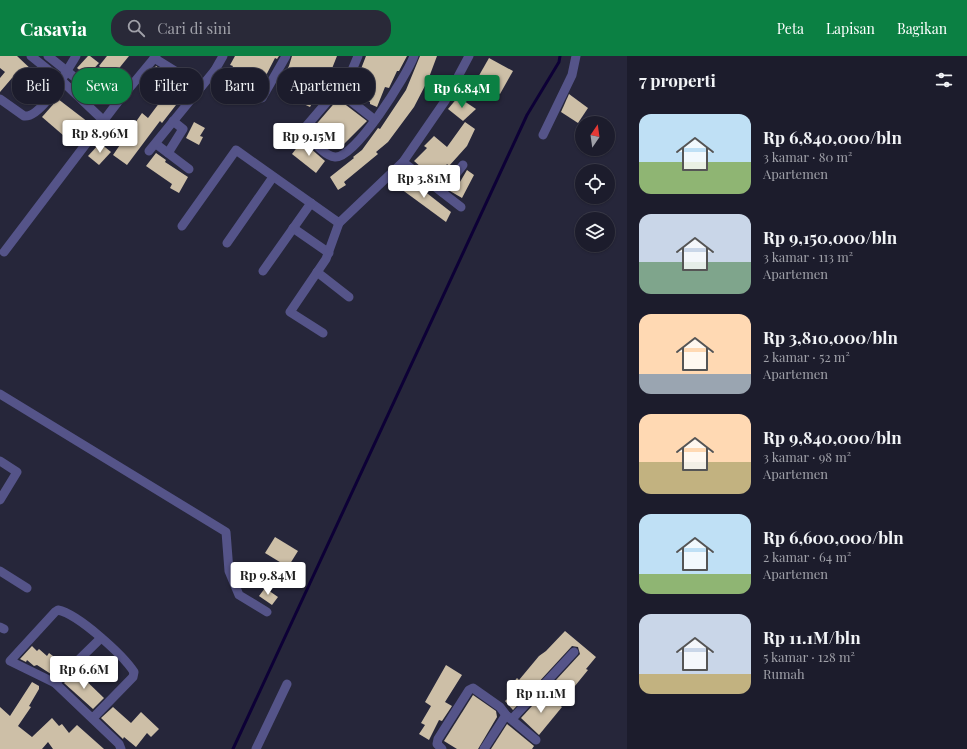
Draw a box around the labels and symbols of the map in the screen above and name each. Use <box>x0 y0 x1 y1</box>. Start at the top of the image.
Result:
pin: Rp 6.84M <box>421 75 503 109</box>
north arrow <box>575 116 615 156</box>
pin: Rp 8.96M <box>59 120 141 154</box>
pin: Rp 9.15M <box>268 123 350 157</box>
pin: Rp 3.81M <box>383 165 465 199</box>
pin: Rp 9.84M <box>227 562 309 596</box>
pin: Rp 6.6M <box>47 656 121 690</box>
pin: Rp 11.1M <box>500 680 582 714</box>

